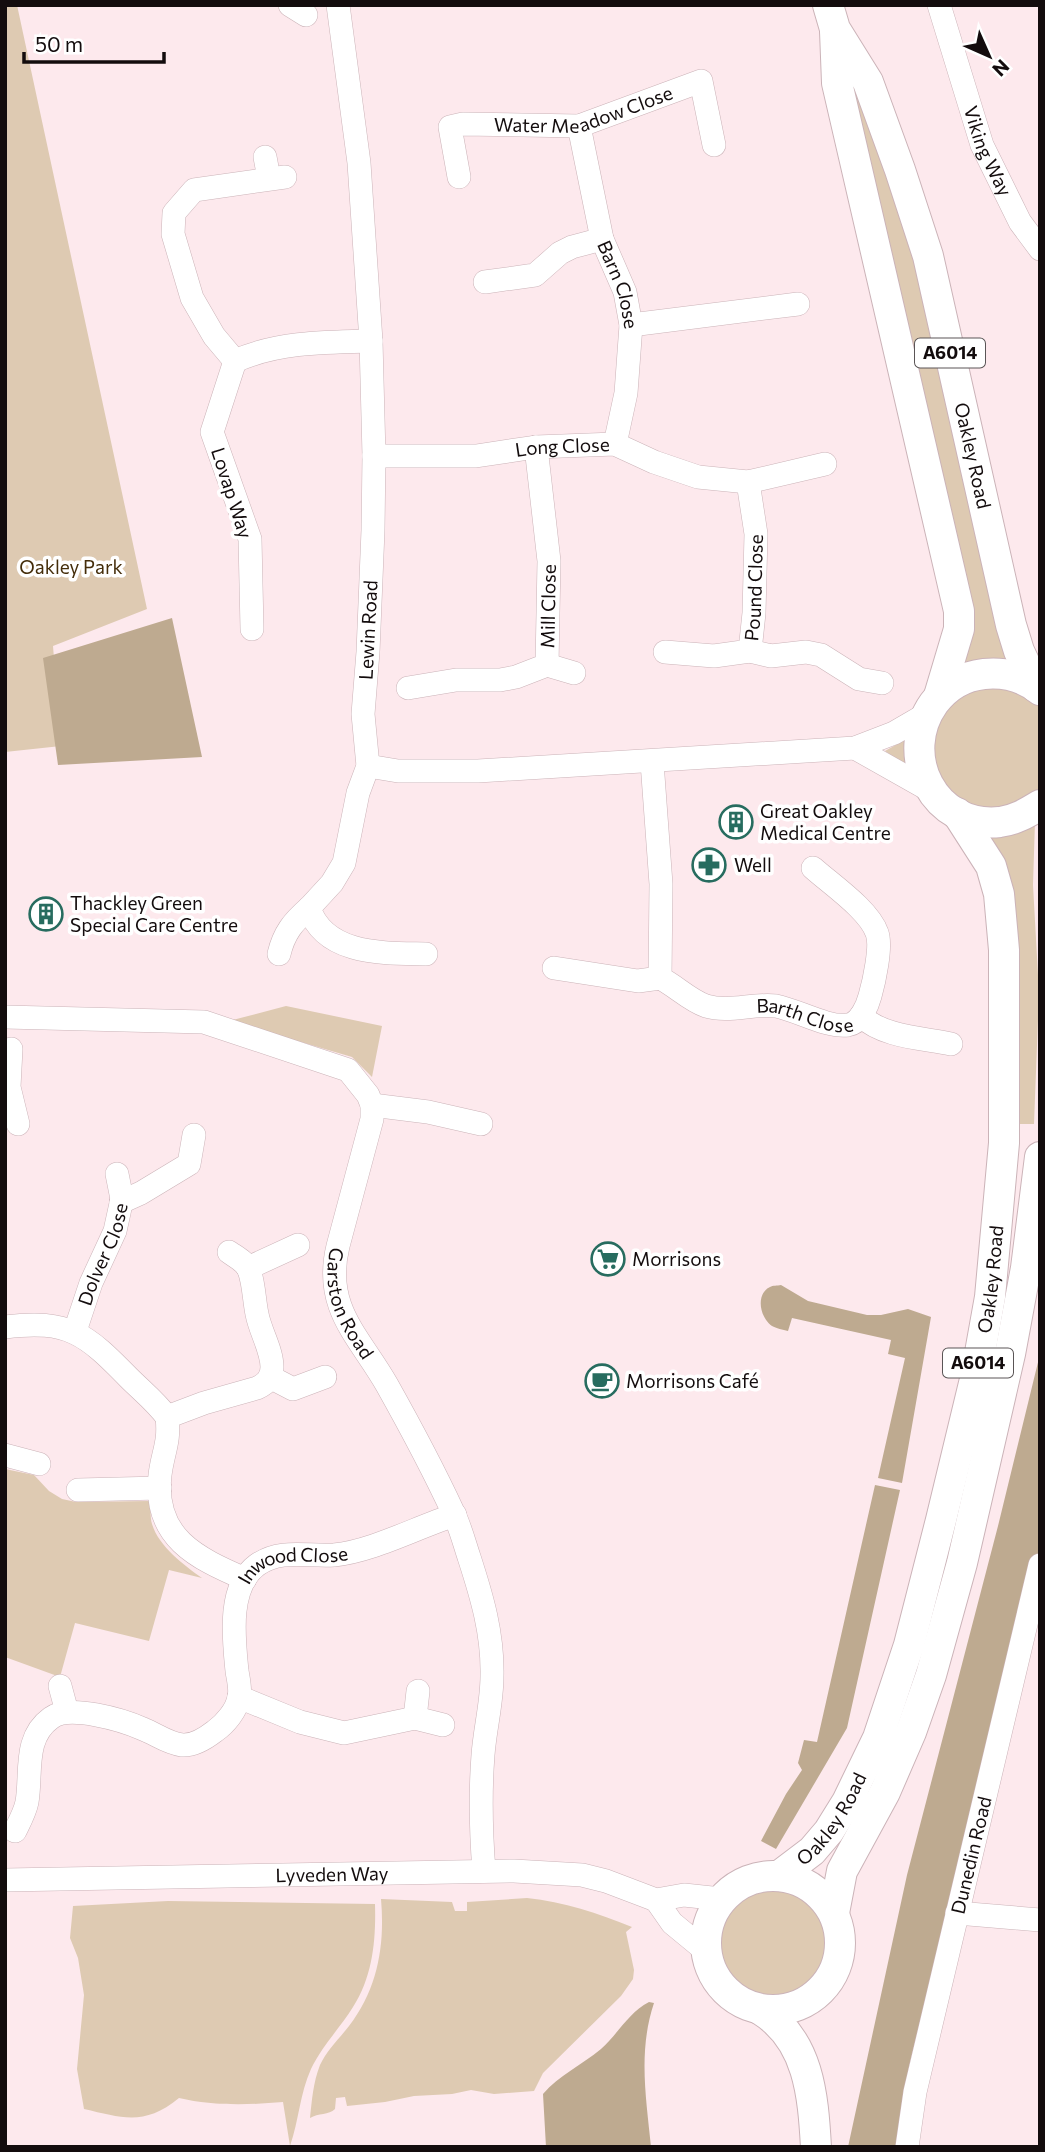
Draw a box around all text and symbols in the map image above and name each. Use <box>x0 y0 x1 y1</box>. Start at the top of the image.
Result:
scale bar <box>24 21 164 65</box>
north arrow <box>954 21 1024 91</box>
text: 50 m <box>35 31 83 56</box>
text: N <box>988 55 1015 82</box>
street label: Water Meadow Close <box>494 81 676 137</box>
street label: Viking Way <box>960 103 1017 200</box>
street label: Barn Close <box>593 237 643 330</box>
road number: A6014 <box>915 338 985 368</box>
street label: Oakley Road <box>950 400 996 511</box>
street label: Long Close <box>513 432 610 461</box>
street label: Lovap Way <box>207 444 258 541</box>
street label: Pound Close <box>739 534 767 642</box>
park label: Oakley Park <box>19 555 123 578</box>
street label: Mill Close <box>535 564 560 648</box>
street label: Lewin Road <box>353 580 382 680</box>
place label: Great Oakley Medical Centre <box>760 799 891 844</box>
building icon: Great Oakley Medical Centre <box>717 803 755 841</box>
pharmacy icon: Well <box>690 846 728 884</box>
place label: Well <box>734 853 772 876</box>
place label: Thackley Green Special Care Centre <box>70 891 238 936</box>
building icon: Thackley Green Special Care Centre <box>27 895 65 933</box>
street label: Barth Close <box>756 993 855 1037</box>
street label: Dolver Close <box>72 1201 132 1308</box>
street label: Oakley Road <box>972 1224 1007 1335</box>
supermarket icon: Morrisons <box>589 1240 627 1278</box>
street label: Garston Road <box>323 1246 379 1363</box>
place label: Morrisons <box>632 1247 721 1270</box>
road number: A6014 <box>943 1348 1013 1378</box>
cafe icon: Morrisons Café <box>583 1362 621 1400</box>
place label: Morrisons Café <box>626 1369 759 1392</box>
street label: Inwood Close <box>232 1541 350 1588</box>
street label: Oakley Road <box>792 1769 871 1870</box>
street label: Dunedin Road <box>946 1794 996 1916</box>
street label: Lyveden Way <box>275 1861 389 1886</box>

